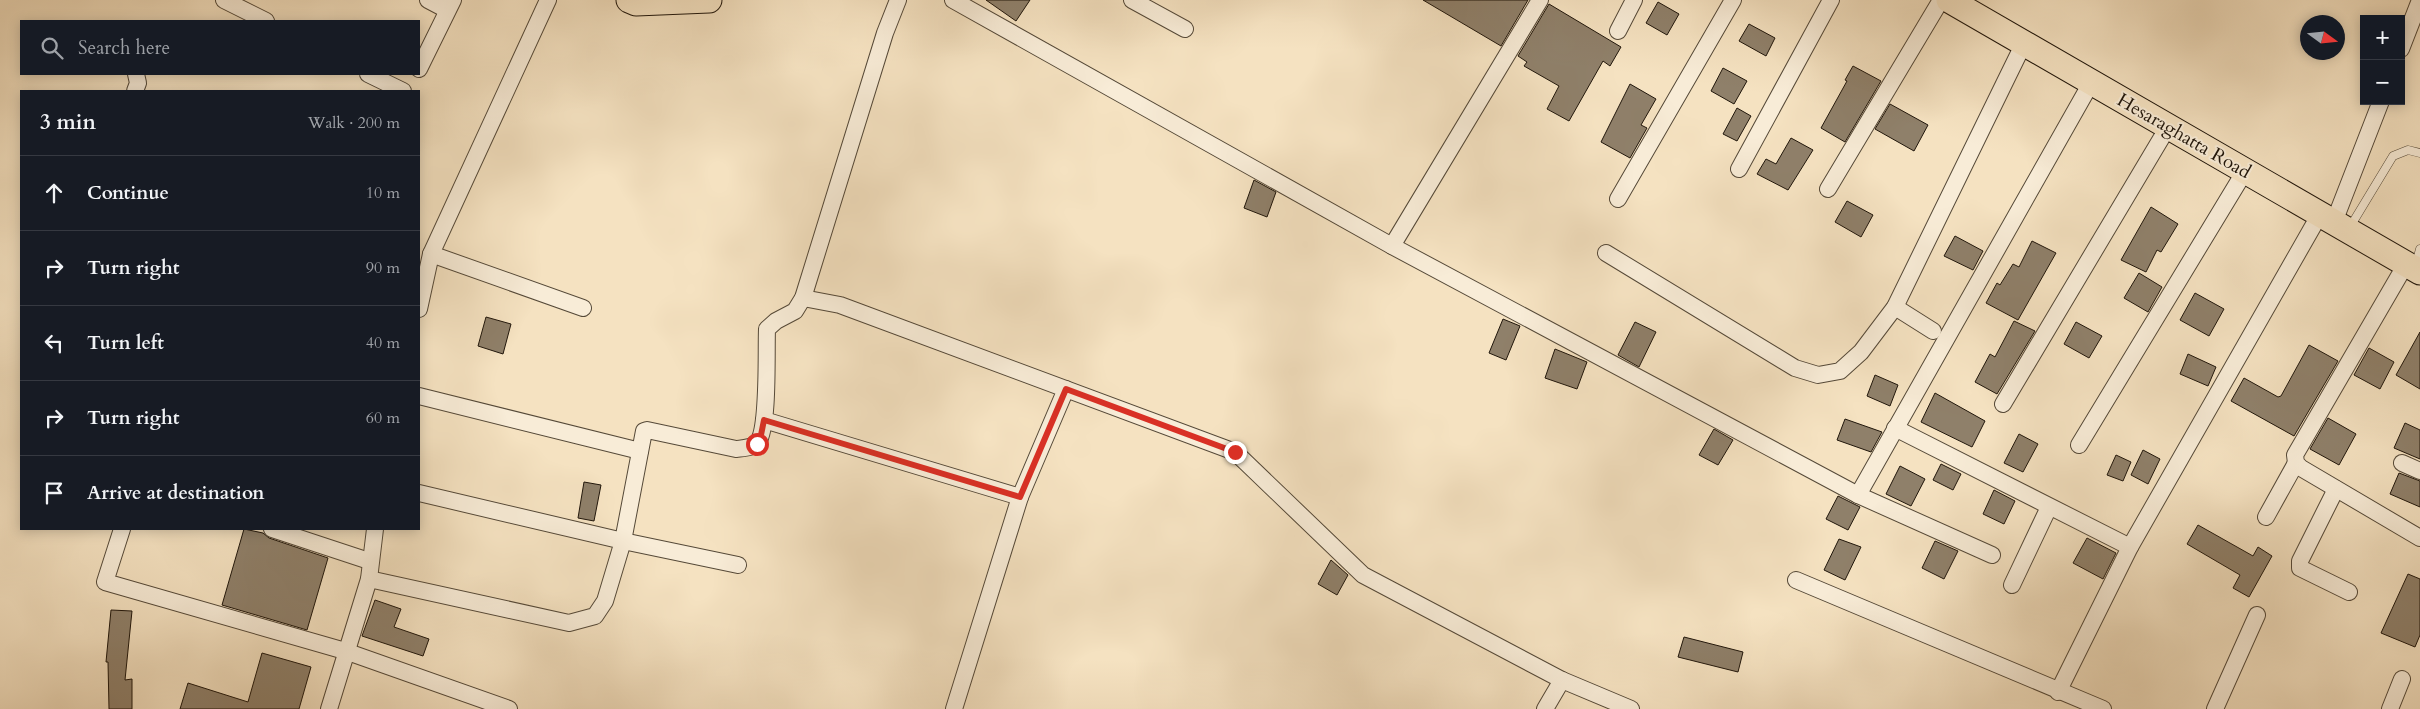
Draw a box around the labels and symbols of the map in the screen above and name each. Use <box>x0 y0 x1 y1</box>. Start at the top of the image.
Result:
north arrow <box>2300 15 2345 60</box>
street label: Hesaraghatta Road <box>2112 87 2256 185</box>
route start <box>746 433 769 456</box>
route end <box>1224 441 1247 464</box>

